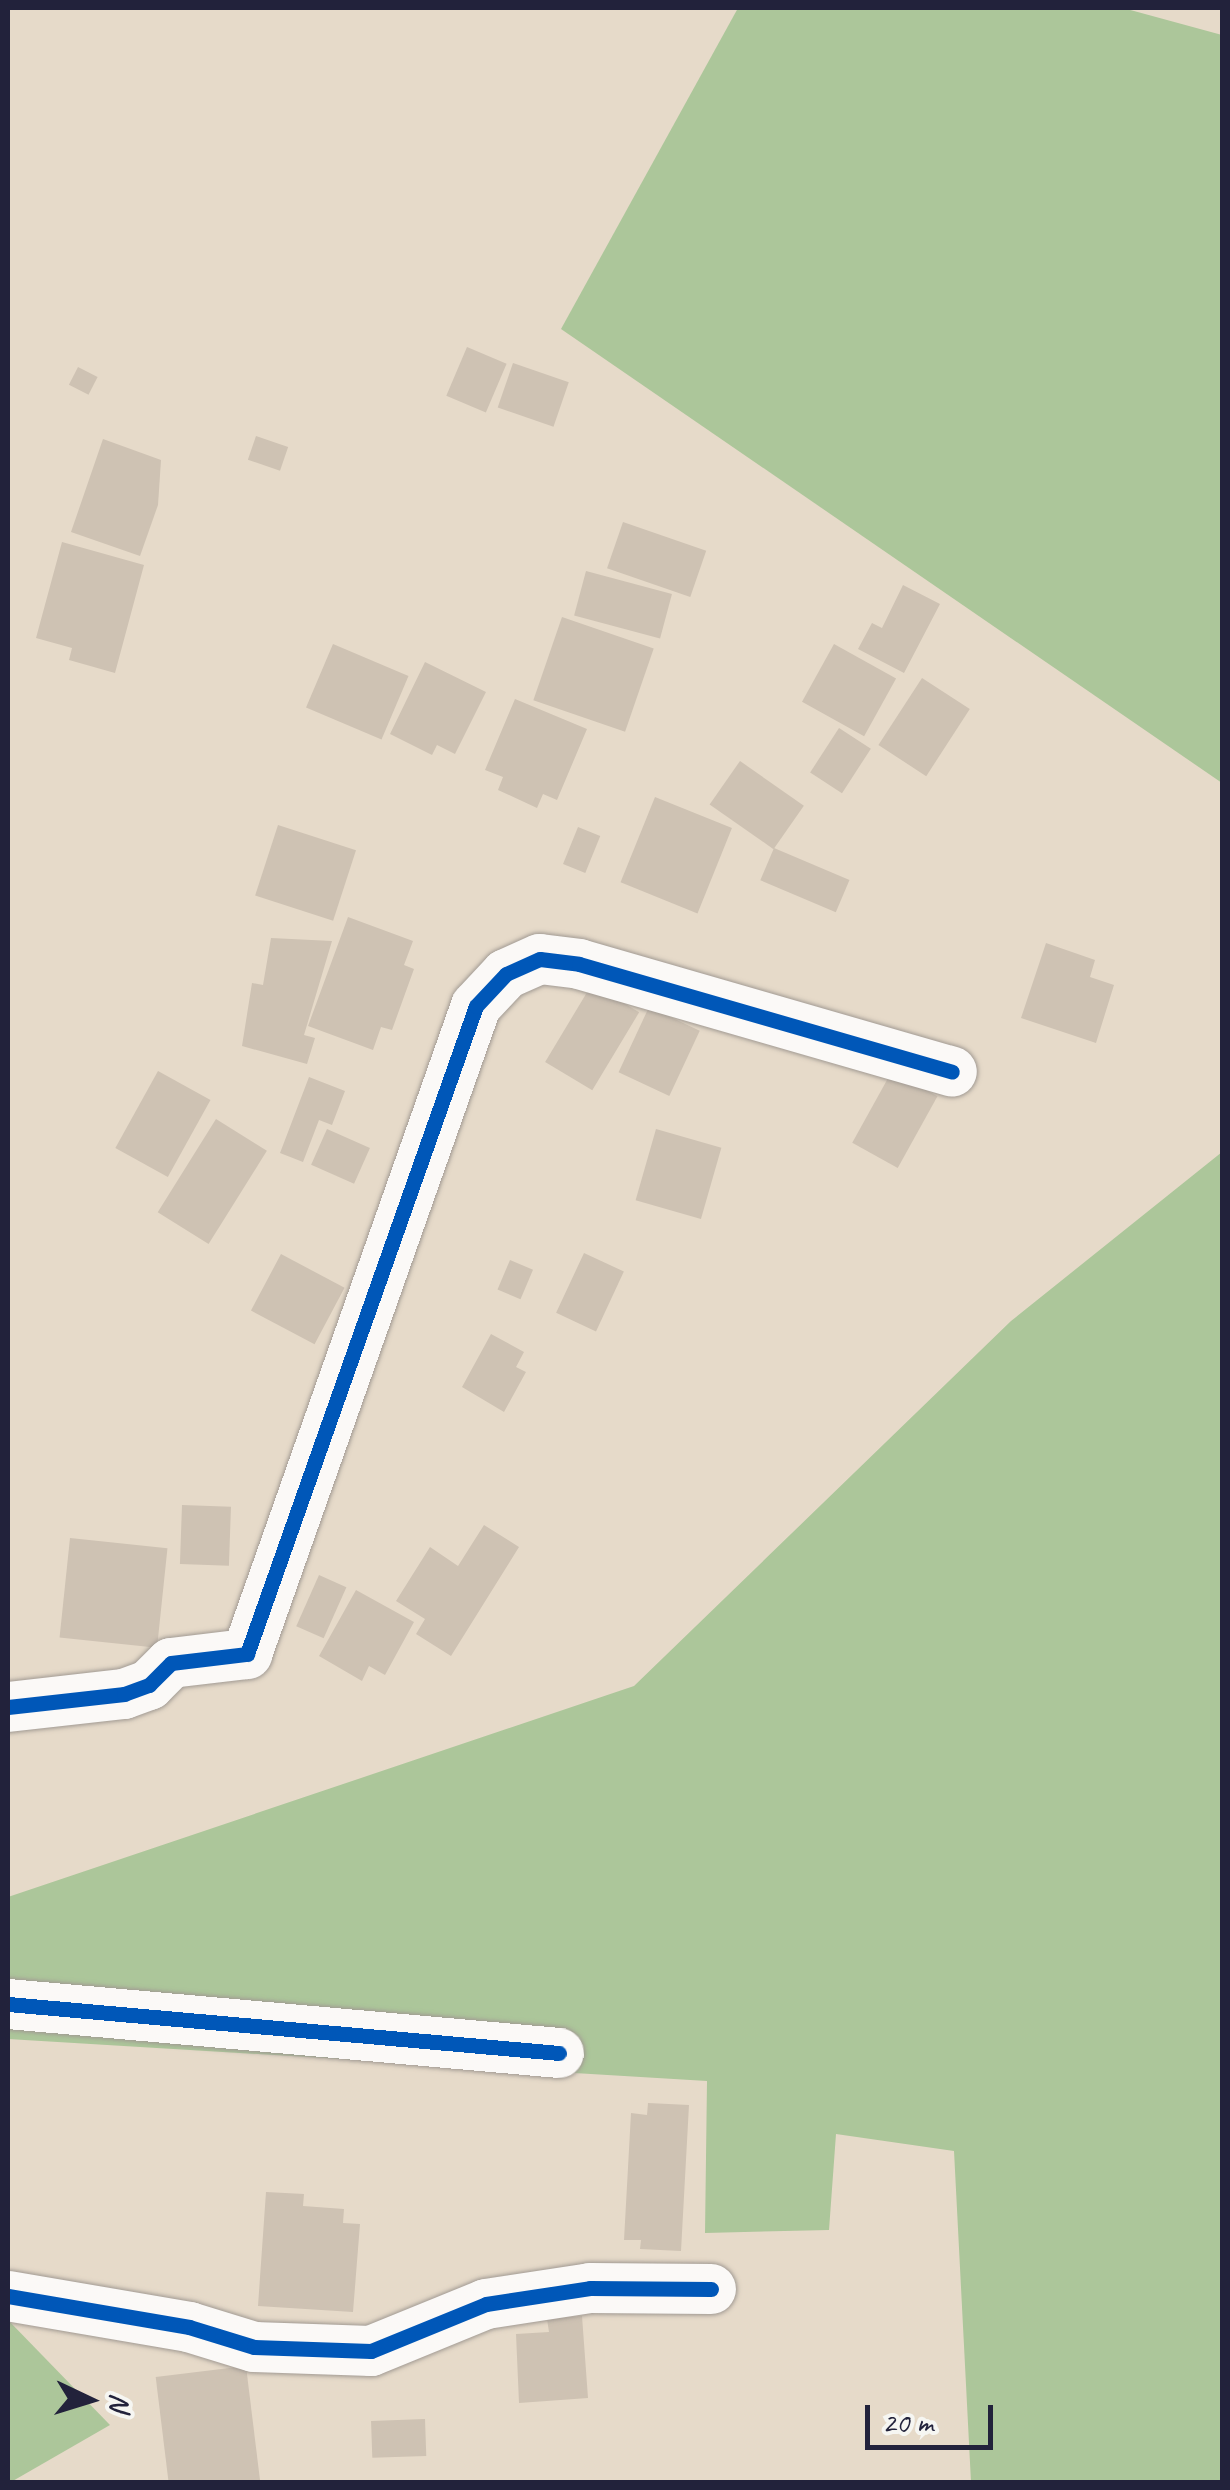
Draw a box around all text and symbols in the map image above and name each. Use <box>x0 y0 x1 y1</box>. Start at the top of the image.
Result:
north arrow <box>40 2350 140 2450</box>
scale bar <box>870 2385 998 2447</box>
text: N <box>102 2392 138 2412</box>
text: 20 m <box>882 2403 933 2441</box>

